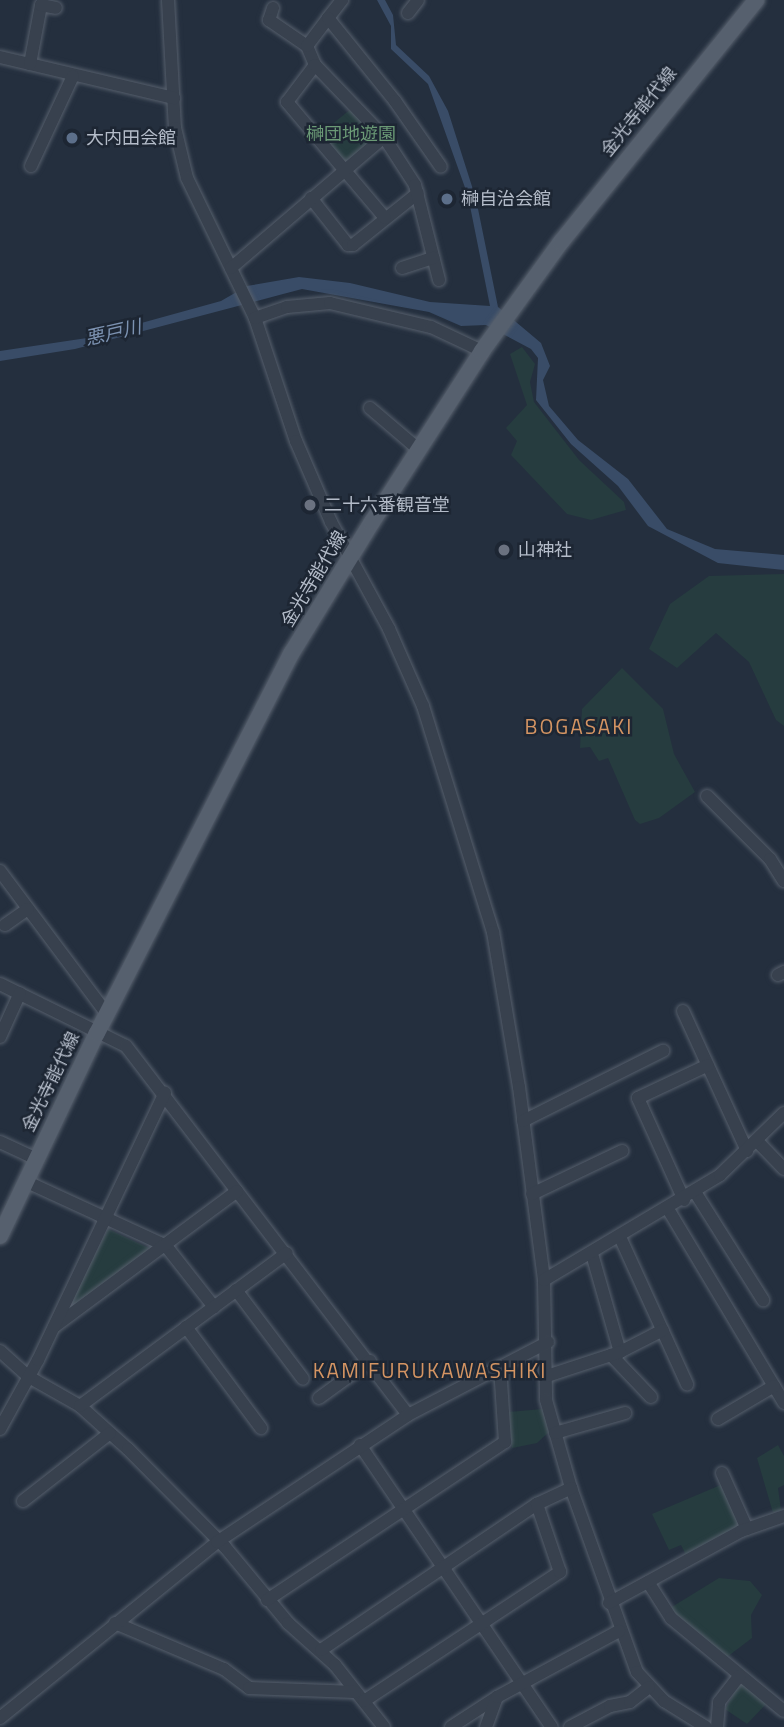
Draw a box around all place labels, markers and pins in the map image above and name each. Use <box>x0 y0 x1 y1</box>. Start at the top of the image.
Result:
place label: 大内田会館 <box>86 127 176 149</box>
marker: 大内田会館 <box>64 130 80 146</box>
place label: 榊自治会館 <box>461 188 551 210</box>
marker: 榊自治会館 <box>439 191 455 207</box>
place label: 二十六番観音堂 <box>324 494 450 516</box>
marker: 二十六番観音堂 <box>302 497 318 513</box>
place label: 山神社 <box>518 539 572 561</box>
marker: 山神社 <box>496 542 512 558</box>

